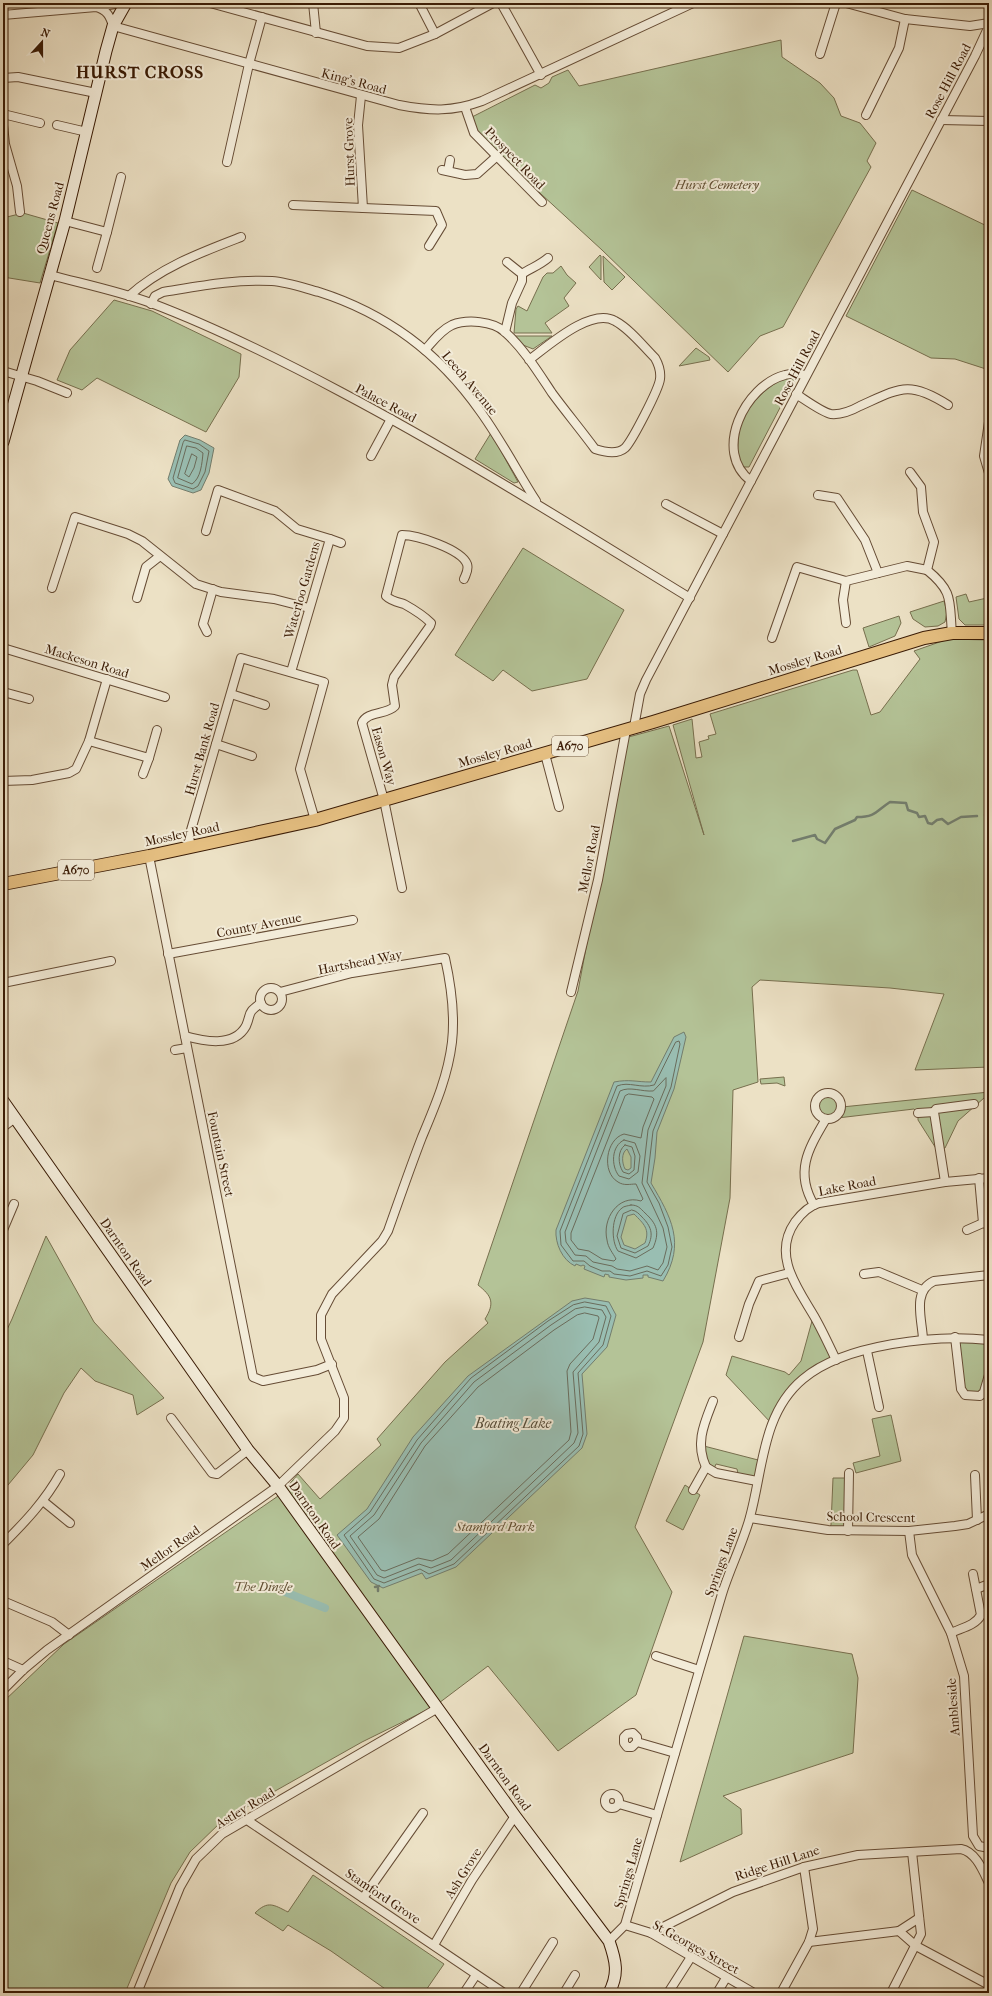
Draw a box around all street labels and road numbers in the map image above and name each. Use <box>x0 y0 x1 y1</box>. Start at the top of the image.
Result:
street label: Rose Hill Road <box>922 40 975 121</box>
street label: King's Road <box>320 65 389 97</box>
street label: Hurst Grove <box>340 117 358 187</box>
street label: Prospect Road <box>482 124 549 193</box>
street label: Queens Road <box>33 179 67 256</box>
street label: Rose Hill Road <box>771 327 824 408</box>
street label: Leech Avenue <box>439 348 501 418</box>
street label: Palace Road <box>353 381 420 426</box>
street label: Waterloo Gardens <box>281 540 323 641</box>
street label: Mackeson Road <box>43 641 132 681</box>
street label: Mossley Road <box>766 641 845 678</box>
street label: Hurst Bank Road <box>182 700 223 797</box>
street label: Eason Way <box>368 725 400 788</box>
street label: Mossley Road <box>456 735 535 771</box>
road number: A670 <box>552 736 588 756</box>
street label: Mossley Road <box>143 819 222 849</box>
street label: Mellor Road <box>575 823 603 894</box>
road number: A670 <box>58 860 94 880</box>
street label: County Avenue <box>215 909 303 941</box>
street label: Hartshead Way <box>317 946 404 978</box>
street label: Fountain Street <box>205 1110 237 1199</box>
street label: Lake Road <box>817 1173 878 1199</box>
street label: Darnton Road <box>97 1215 155 1290</box>
street label: Darnton Road <box>286 1478 344 1553</box>
street label: School Crescent <box>827 1509 916 1525</box>
street label: Mellor Road <box>137 1522 203 1574</box>
street label: Springs Lane <box>701 1525 741 1599</box>
street label: Ambleside <box>943 1677 963 1737</box>
street label: Darnton Road <box>476 1740 535 1814</box>
street label: Astley Road <box>212 1784 278 1832</box>
street label: Springs Lane <box>611 1835 645 1910</box>
street label: Ridge Hill Lane <box>733 1842 822 1884</box>
street label: Ash Grove <box>441 1844 485 1902</box>
street label: Stamford Grove <box>342 1865 424 1927</box>
street label: St Georges Street <box>650 1917 742 1977</box>

